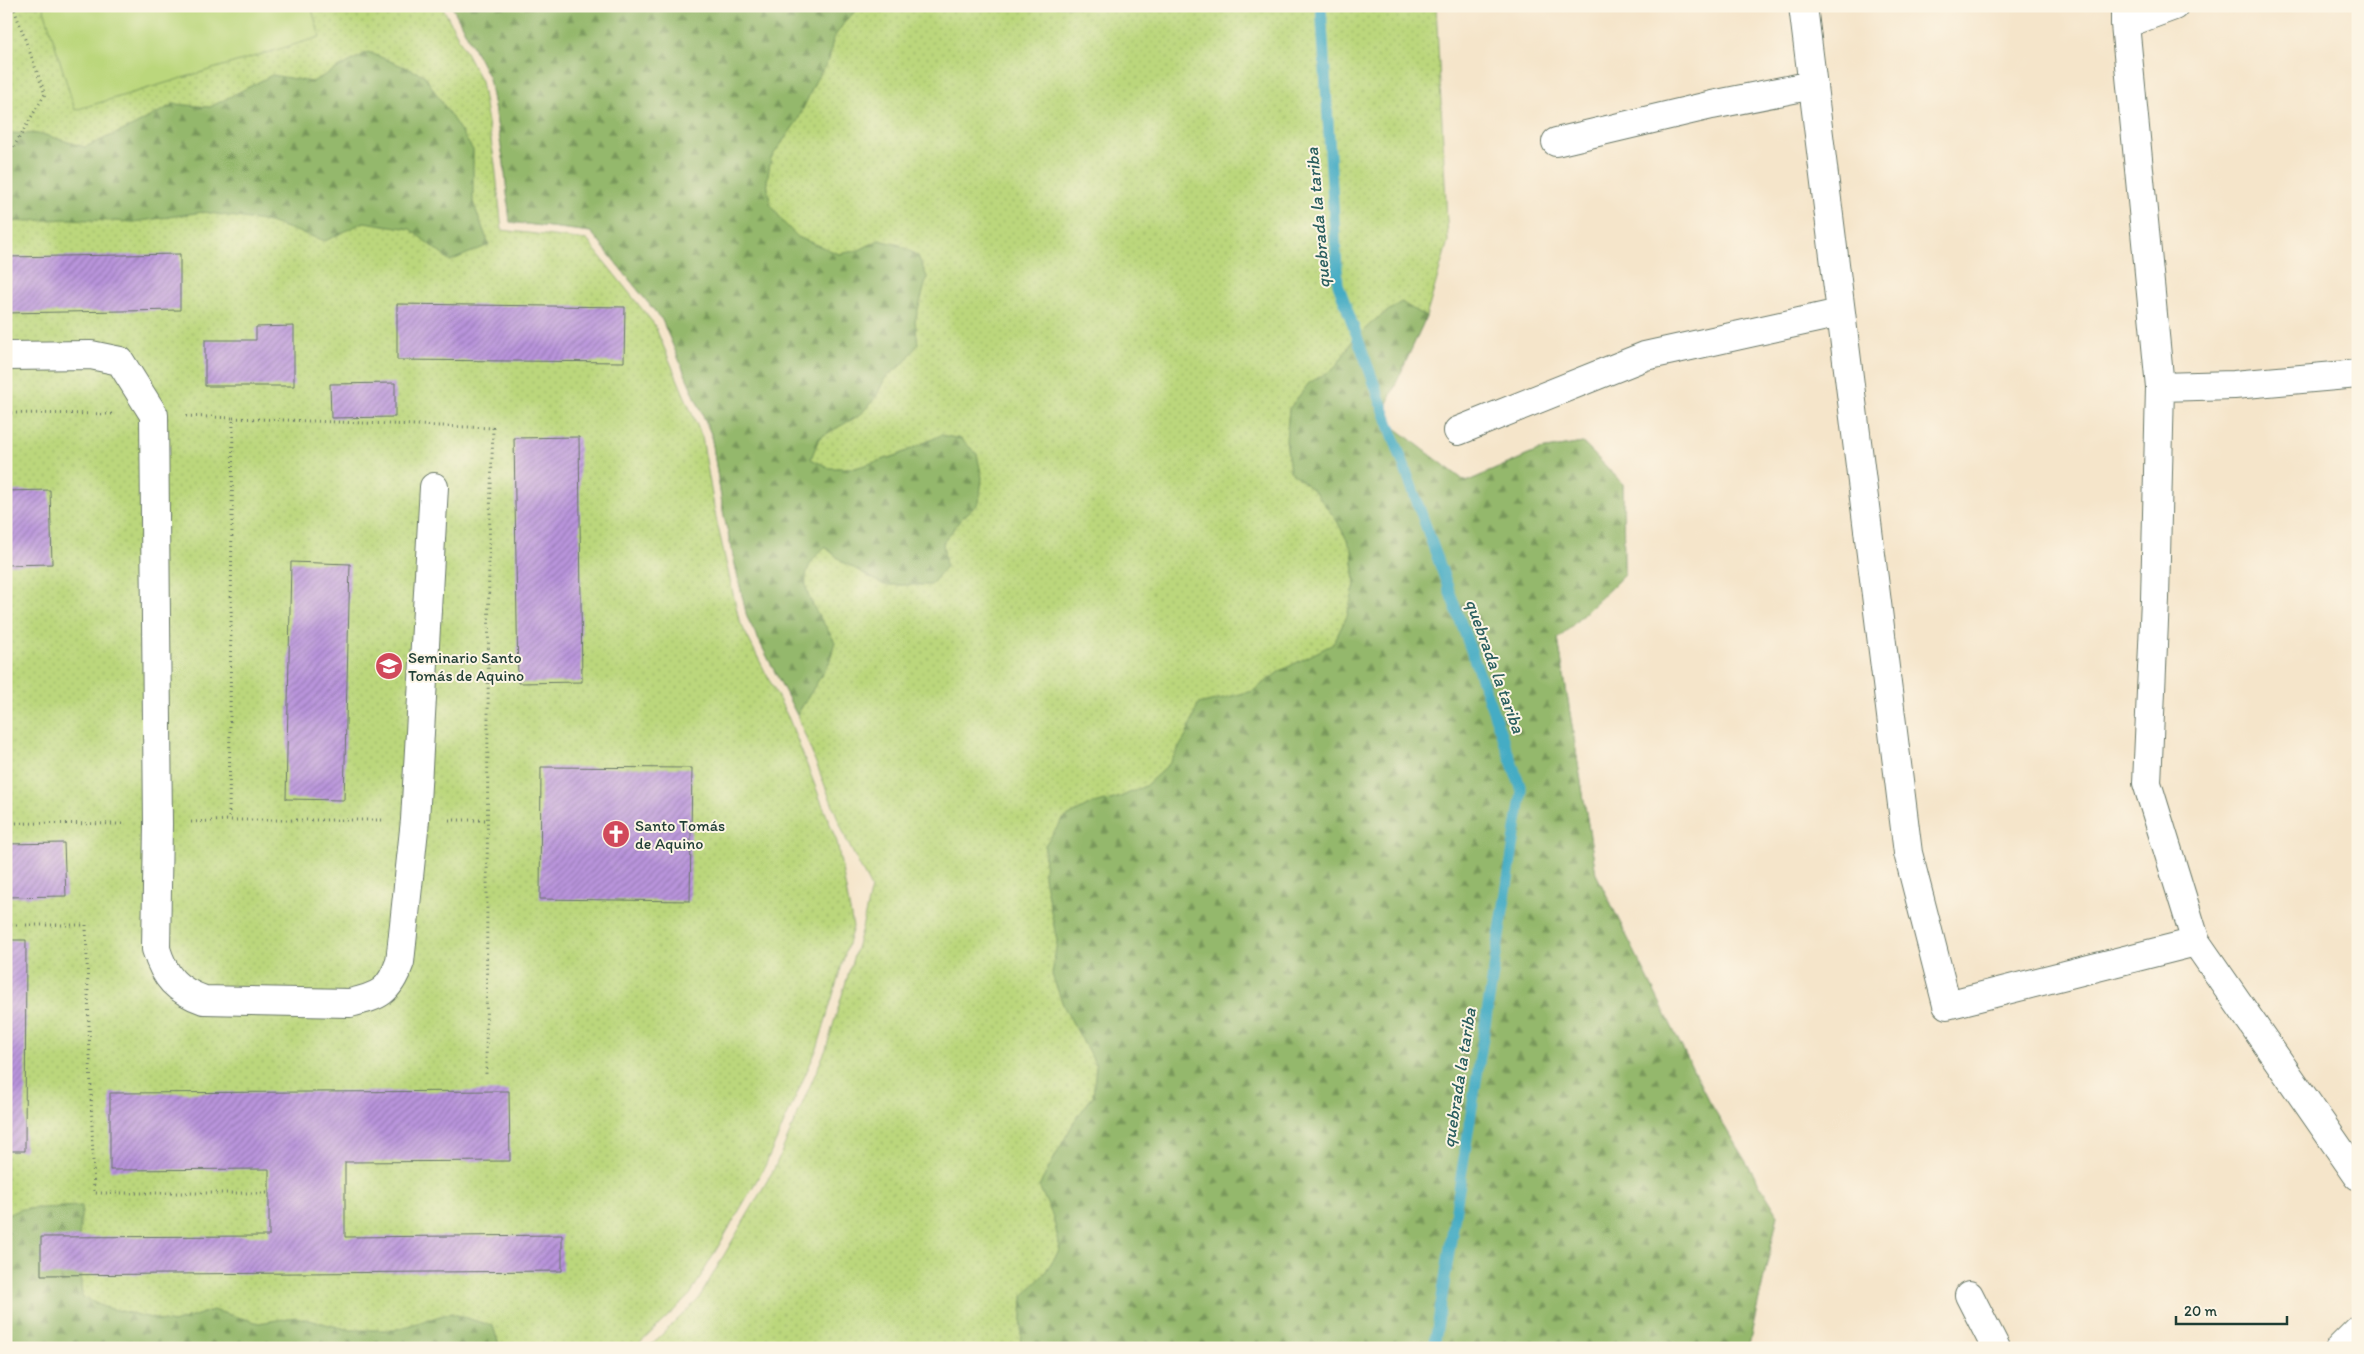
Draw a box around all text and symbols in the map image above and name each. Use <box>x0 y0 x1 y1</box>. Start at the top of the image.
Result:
water label: quebrada la tariba <box>1301 146 1335 289</box>
water label: quebrada la tariba <box>1461 596 1530 737</box>
place label: Seminario Santo Tomás de Aquino <box>408 648 524 685</box>
school or university icon: Seminario Santo Tomás de Aquino <box>374 651 404 681</box>
place label: Santo Tomás de Aquino <box>635 816 725 853</box>
church icon: Santo Tomás de Aquino <box>601 819 631 849</box>
water label: quebrada la tariba <box>1437 1006 1481 1149</box>
scale bar <box>2176 1294 2288 1326</box>
text: 20 m <box>2184 1302 2218 1320</box>

